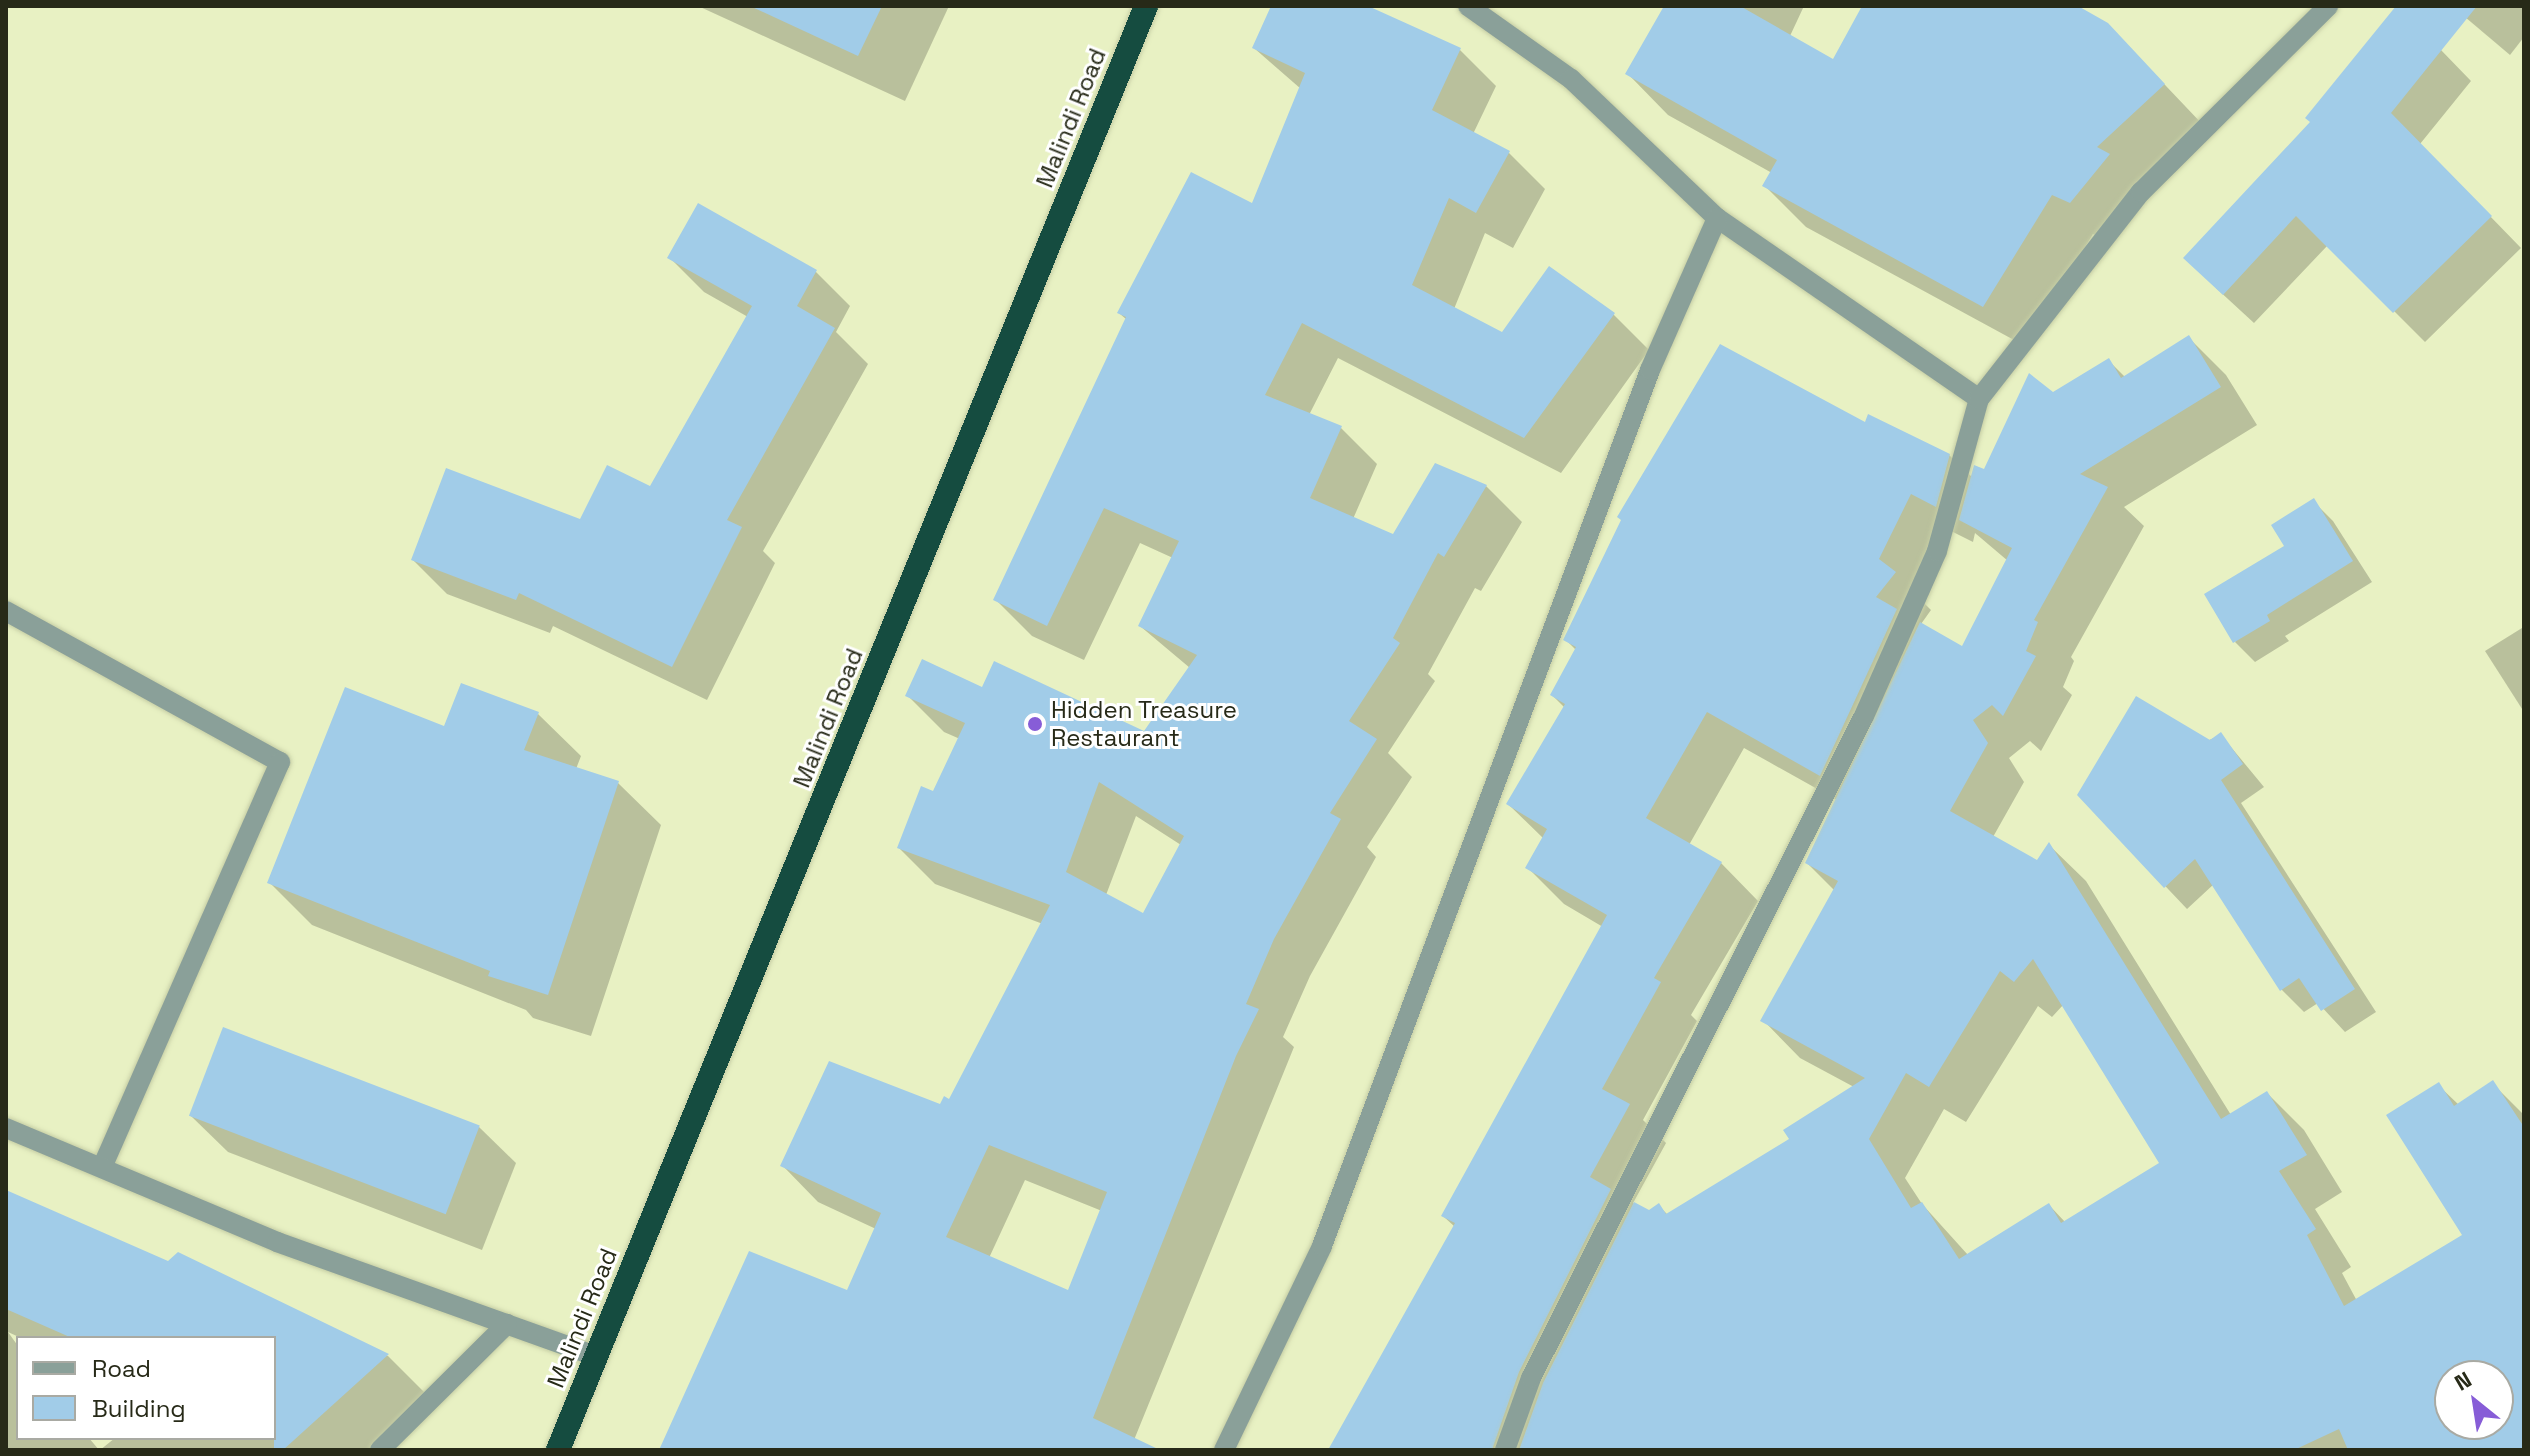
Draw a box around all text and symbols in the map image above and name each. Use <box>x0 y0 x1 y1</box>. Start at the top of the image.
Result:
street label: Malindi Road <box>1030 44 1112 192</box>
street label: Malindi Road <box>787 644 869 792</box>
place label: Hidden Treasure Restaurant <box>1051 696 1238 752</box>
marker: Hidden Treasure Restaurant <box>1026 715 1044 733</box>
street label: Malindi Road <box>541 1244 623 1392</box>
legend <box>16 1336 276 1440</box>
text: Road <box>92 1353 151 1384</box>
north arrow <box>2434 1360 2514 1440</box>
text: N <box>2450 1365 2476 1397</box>
text: Building <box>92 1393 186 1424</box>

